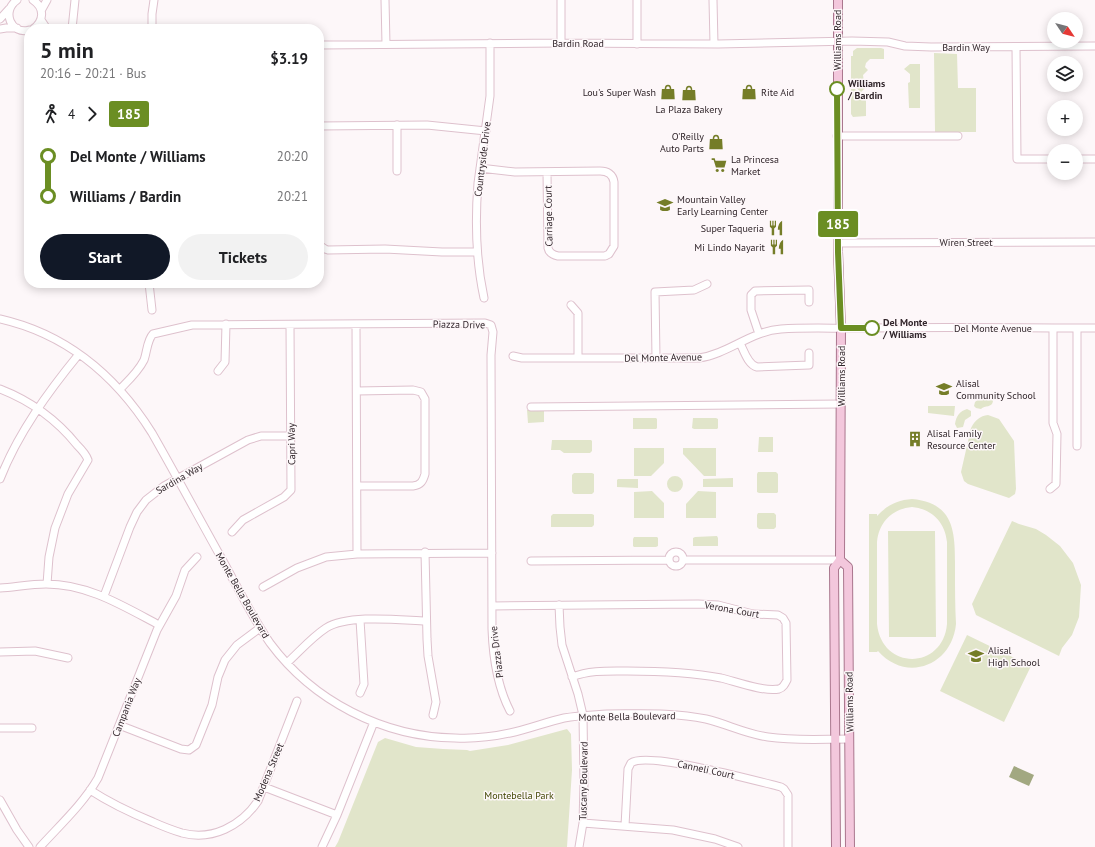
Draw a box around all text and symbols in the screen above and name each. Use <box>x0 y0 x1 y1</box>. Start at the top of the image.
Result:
street label: Williams Road <box>831 10 844 70</box>
north arrow <box>1047 12 1083 48</box>
map controls <box>1047 12 1083 180</box>
text: 5 min <box>40 36 94 64</box>
street label: Bardin Road <box>552 37 604 50</box>
street label: Bardin Way <box>942 41 990 54</box>
text: $3.19 <box>270 49 308 68</box>
button: layers <box>1047 56 1083 92</box>
text: 20:16 – 20:21 · Bus <box>40 65 146 82</box>
place label: Williams / Bardin <box>847 77 885 102</box>
marker: Williams / Bardin <box>829 81 845 97</box>
shop icon: Lou's Super Wash <box>659 83 677 101</box>
shop icon: Rite Aid <box>740 83 758 101</box>
shop icon: La Plaza Bakery <box>680 84 698 102</box>
place label: Lou's Super Wash <box>583 86 656 99</box>
place label: Rite Aid <box>761 86 794 99</box>
button: + <box>1047 100 1083 136</box>
icon: walk <box>40 103 62 125</box>
icon: forward <box>81 103 103 125</box>
place label: La Plaza Bakery <box>656 103 723 116</box>
text: 185 <box>117 105 141 123</box>
text: 4 <box>68 106 75 123</box>
street label: Countryside Drive <box>471 121 494 197</box>
place label: O'Reilly Auto Parts <box>660 130 704 155</box>
shop icon: O'Reilly Auto Parts <box>707 133 725 151</box>
button: − <box>1047 144 1083 180</box>
text: Del Monte / Williams <box>70 147 206 166</box>
text: 20:20 <box>277 148 308 165</box>
place label: La Princesa Market <box>731 153 779 178</box>
supermarket icon: La Princesa Market <box>710 156 728 174</box>
street label: Carriage Court <box>541 185 556 247</box>
text: Williams / Bardin <box>70 187 181 206</box>
text: 20:21 <box>277 188 308 205</box>
place label: Mountain Valley Early Learning Center <box>677 193 769 218</box>
school or university icon: Mountain Valley Early Learning Center <box>656 196 674 214</box>
line badge: 185 <box>815 211 861 237</box>
text: 185 <box>826 215 850 233</box>
restaurant icon: Super Taqueria <box>767 219 785 237</box>
place label: Super Taqueria <box>701 222 764 235</box>
button: Start <box>40 234 170 280</box>
button: Tickets <box>178 234 308 280</box>
street label: Wiren Street <box>939 236 993 249</box>
restaurant icon: Mi Lindo Nayarit <box>768 238 786 256</box>
place label: Mi Lindo Nayarit <box>694 241 766 254</box>
place label: Del Monte / Williams <box>882 316 927 341</box>
street label: Piazza Drive <box>433 318 485 331</box>
marker: Del Monte / Williams <box>864 320 880 336</box>
street label: Del Monte Avenue <box>954 322 1032 335</box>
street label: Williams Road <box>835 346 848 406</box>
street label: Del Monte Avenue <box>624 350 702 365</box>
place label: Alisal Community School <box>956 377 1036 402</box>
school or university icon: Alisal Community School <box>935 380 953 398</box>
street label: Capri Way <box>285 423 298 465</box>
place label: Alisal Family Resource Center <box>927 427 996 452</box>
building icon: Alisal Family Resource Center <box>906 430 924 448</box>
street label: Sardina Way <box>153 460 205 497</box>
street label: Monte Bella Boulevard <box>213 550 272 641</box>
street label: Verona Court <box>703 598 761 621</box>
street label: Piazza Drive <box>487 625 506 679</box>
place label: Alisal High School <box>988 644 1040 669</box>
school or university icon: Alisal High School <box>967 647 985 665</box>
street label: Williams Road <box>842 672 857 732</box>
street label: Campania Way <box>109 676 144 738</box>
street label: Monte Bella Boulevard <box>578 709 676 724</box>
street label: Modena Street <box>250 740 287 803</box>
street label: Tuscany Boulevard <box>576 741 591 821</box>
street label: Canneli Court <box>676 757 736 782</box>
park label: Montebella Park <box>484 789 554 802</box>

